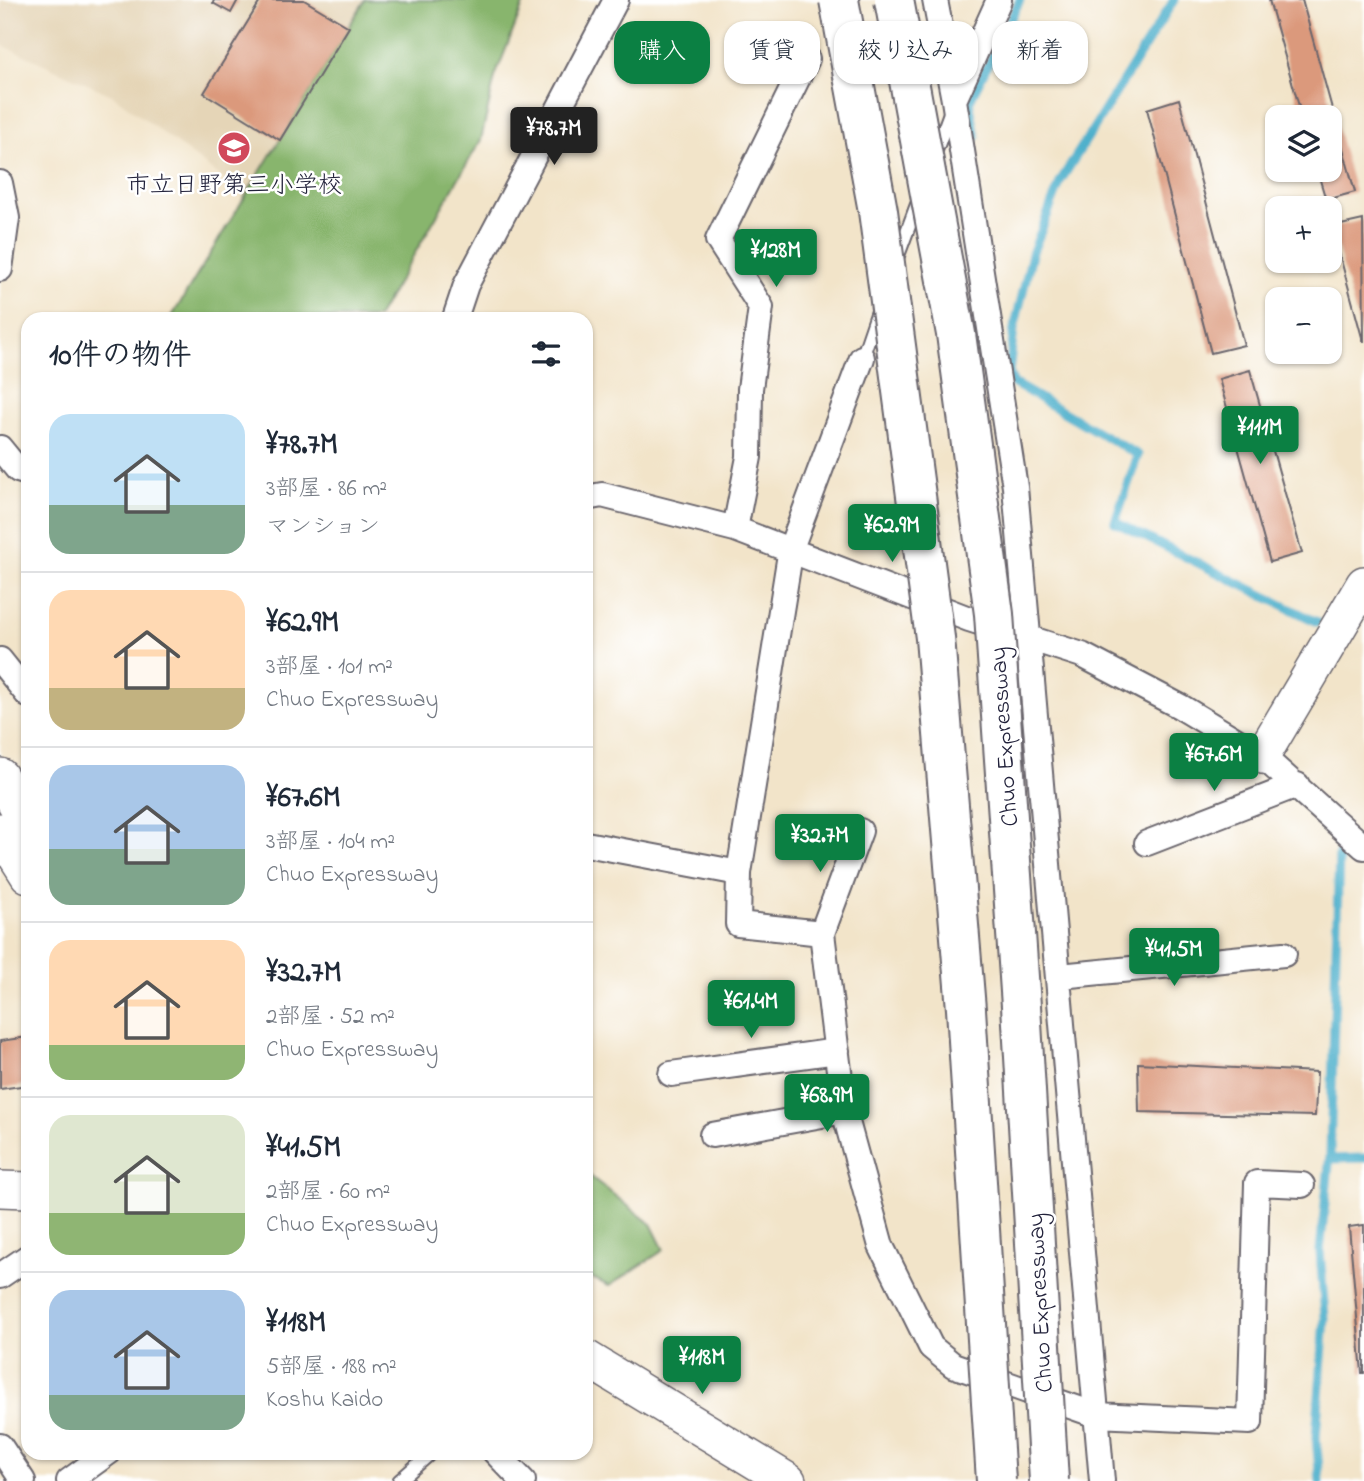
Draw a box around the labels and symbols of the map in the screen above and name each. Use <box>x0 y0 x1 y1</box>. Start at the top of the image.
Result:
pin: ¥78.7M <box>497 108 611 167</box>
school or university icon: 市立日野第三小学校 <box>215 129 253 167</box>
place label: 市立日野第三小学校 <box>126 169 342 204</box>
pin: ¥128M <box>727 230 825 289</box>
pin: ¥111M <box>1211 406 1309 466</box>
pin: ¥62.9M <box>835 504 949 564</box>
street label: Chuo Expressway <box>982 646 1030 828</box>
pin: ¥67.6M <box>1157 734 1271 793</box>
pin: ¥32.7M <box>763 814 877 874</box>
pin: ¥41.5M <box>1117 928 1231 988</box>
pin: ¥61.4M <box>694 981 808 1040</box>
pin: ¥68.9M <box>770 1074 884 1134</box>
street label: Chuo Expressway <box>1019 1212 1065 1394</box>
pin: ¥118M <box>653 1336 751 1396</box>

